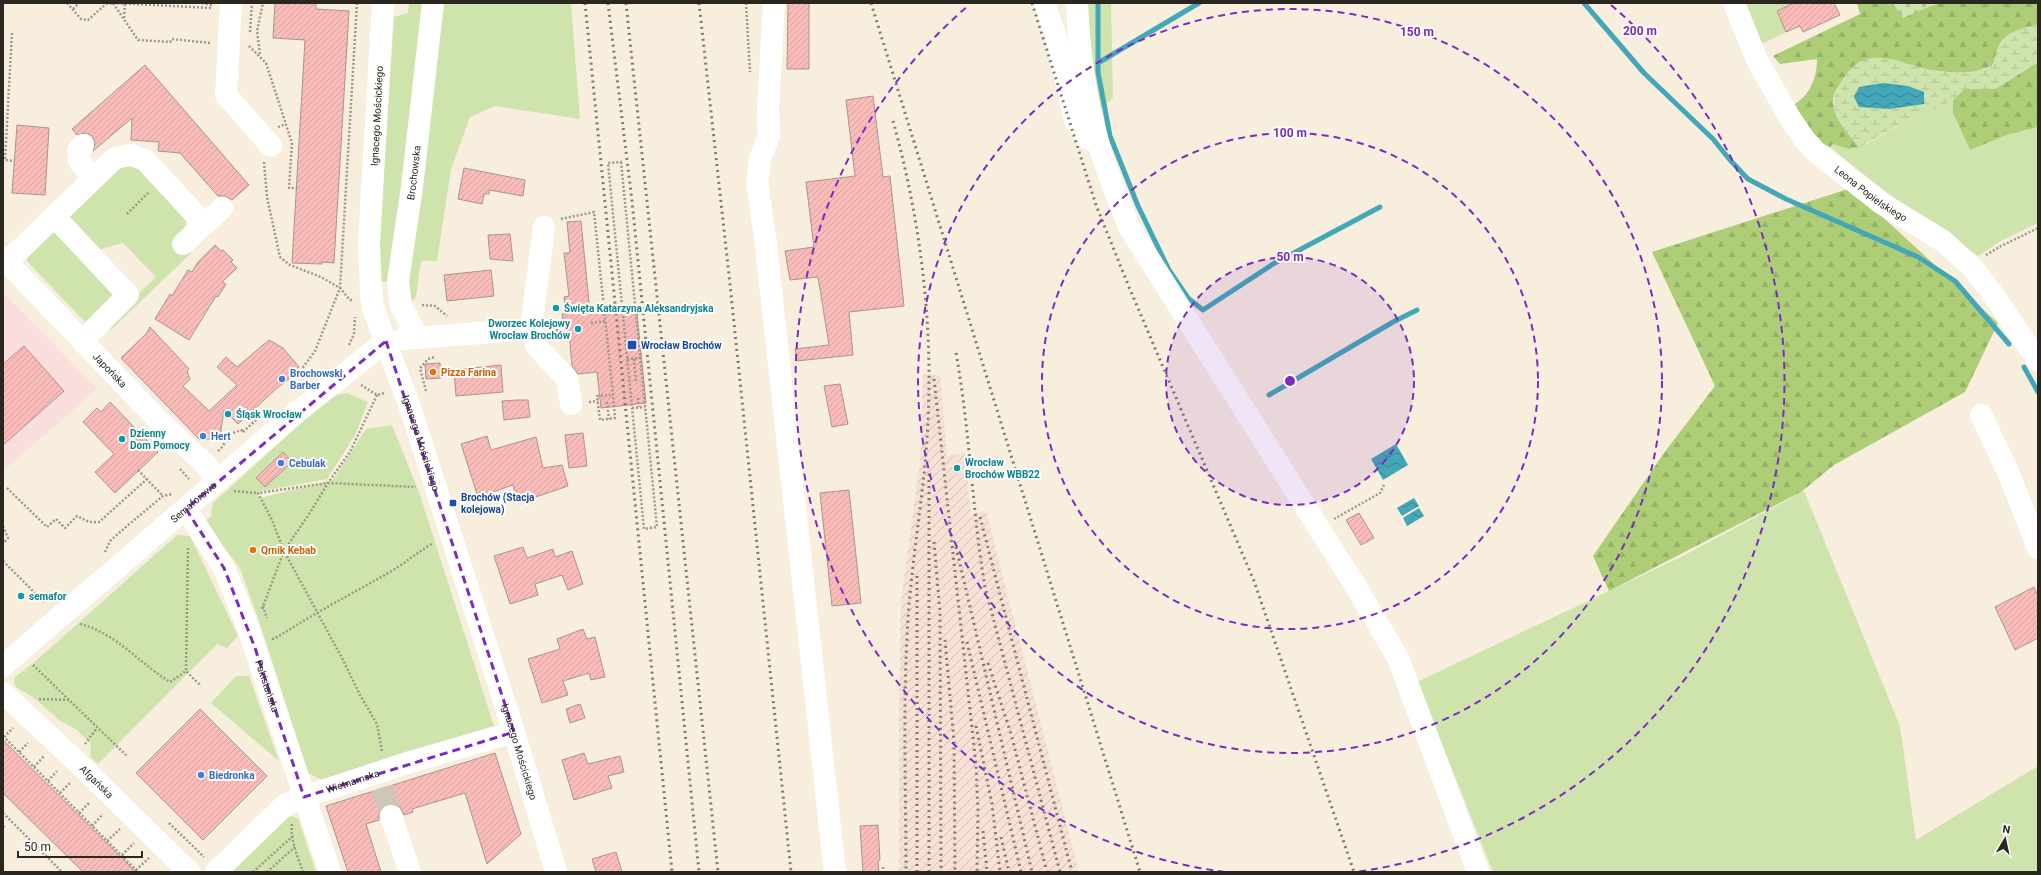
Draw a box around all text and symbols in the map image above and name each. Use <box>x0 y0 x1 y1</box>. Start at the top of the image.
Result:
text: 200 m <box>1623 24 1657 38</box>
text: 150 m <box>1400 25 1434 39</box>
street label: Ignacego Mościckiego <box>369 65 385 166</box>
text: 100 m <box>1273 126 1307 140</box>
street label: Brochowska <box>405 145 422 201</box>
street label: Leona Popielskiego <box>1833 163 1910 223</box>
text: 50 m <box>1276 250 1304 264</box>
place label: Święta Katarzyna Aleksandryjska <box>564 302 714 314</box>
marker: Święta Katarzyna Aleksandryjska <box>551 303 561 313</box>
place label: Dworzec Kolejowy Wrocław Brochów <box>488 318 571 341</box>
marker: Dworzec Kolejowy Wrocław Brochów <box>573 324 583 334</box>
marker: Wrocław Brochów <box>626 339 638 351</box>
place label: Wrocław Brochów <box>641 340 722 351</box>
street label: Japońska <box>91 350 129 389</box>
marker: Pizza Farina <box>428 367 438 377</box>
place label: Pizza Farina <box>441 367 497 378</box>
place label: Brochowski Barber <box>290 368 343 391</box>
marker: Brochowski Barber <box>277 374 287 384</box>
centre of rings <box>1283 374 1297 388</box>
street label: Ignacego Mościckiego <box>400 393 442 493</box>
place label: Śląsk Wrocław <box>236 408 303 420</box>
marker: Śląsk Wrocław <box>223 409 233 419</box>
place label: Dzienny Dom Pomocy <box>130 428 191 451</box>
marker: Hert <box>198 431 208 441</box>
place label: Hert <box>211 431 231 442</box>
marker: Dzienny Dom Pomocy <box>117 434 127 444</box>
place label: Wrocław Brochów WBB22 <box>965 457 1040 480</box>
marker: Cebulak <box>276 458 286 468</box>
place label: Cebulak <box>289 458 326 469</box>
marker: Wrocław Brochów WBB22 <box>952 463 962 473</box>
street label: Semaforowa <box>168 479 218 525</box>
place label: Brochów (Stacja kolejowa) <box>461 492 535 516</box>
marker: Brochów (Stacja kolejowa) <box>448 498 458 508</box>
marker: Qrnik Kebab <box>248 545 258 555</box>
place label: Qrnik Kebab <box>261 545 316 556</box>
marker: semafor <box>16 591 26 601</box>
place label: semafor <box>29 591 67 602</box>
street label: Pakistańska <box>254 658 281 714</box>
street label: Ignacego Mościckiego <box>500 702 540 802</box>
street label: Afgańska <box>78 763 116 800</box>
street label: Wietnamska <box>325 767 381 795</box>
marker: Biedronka <box>196 770 206 780</box>
place label: Biedronka <box>209 770 255 781</box>
north arrow <box>1985 819 2025 859</box>
text: N <box>2002 823 2012 837</box>
scale bar <box>18 833 142 859</box>
text: 50 m <box>24 840 51 854</box>

